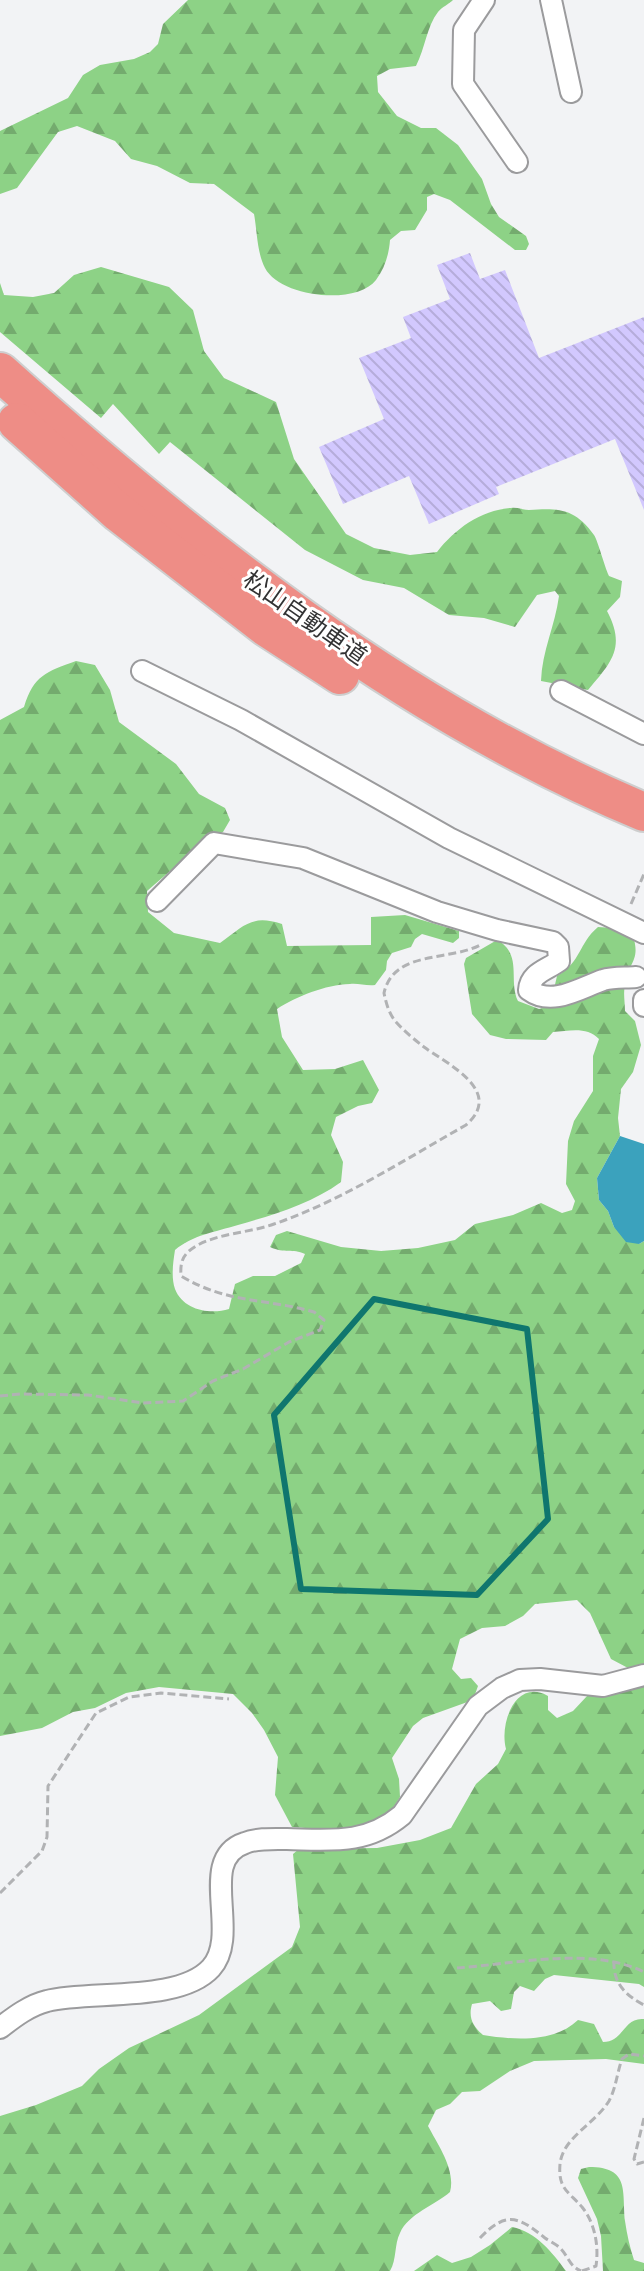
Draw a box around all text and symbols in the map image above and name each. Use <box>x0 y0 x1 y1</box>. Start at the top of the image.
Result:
street label: 松山自動車道 <box>237 564 373 672</box>

